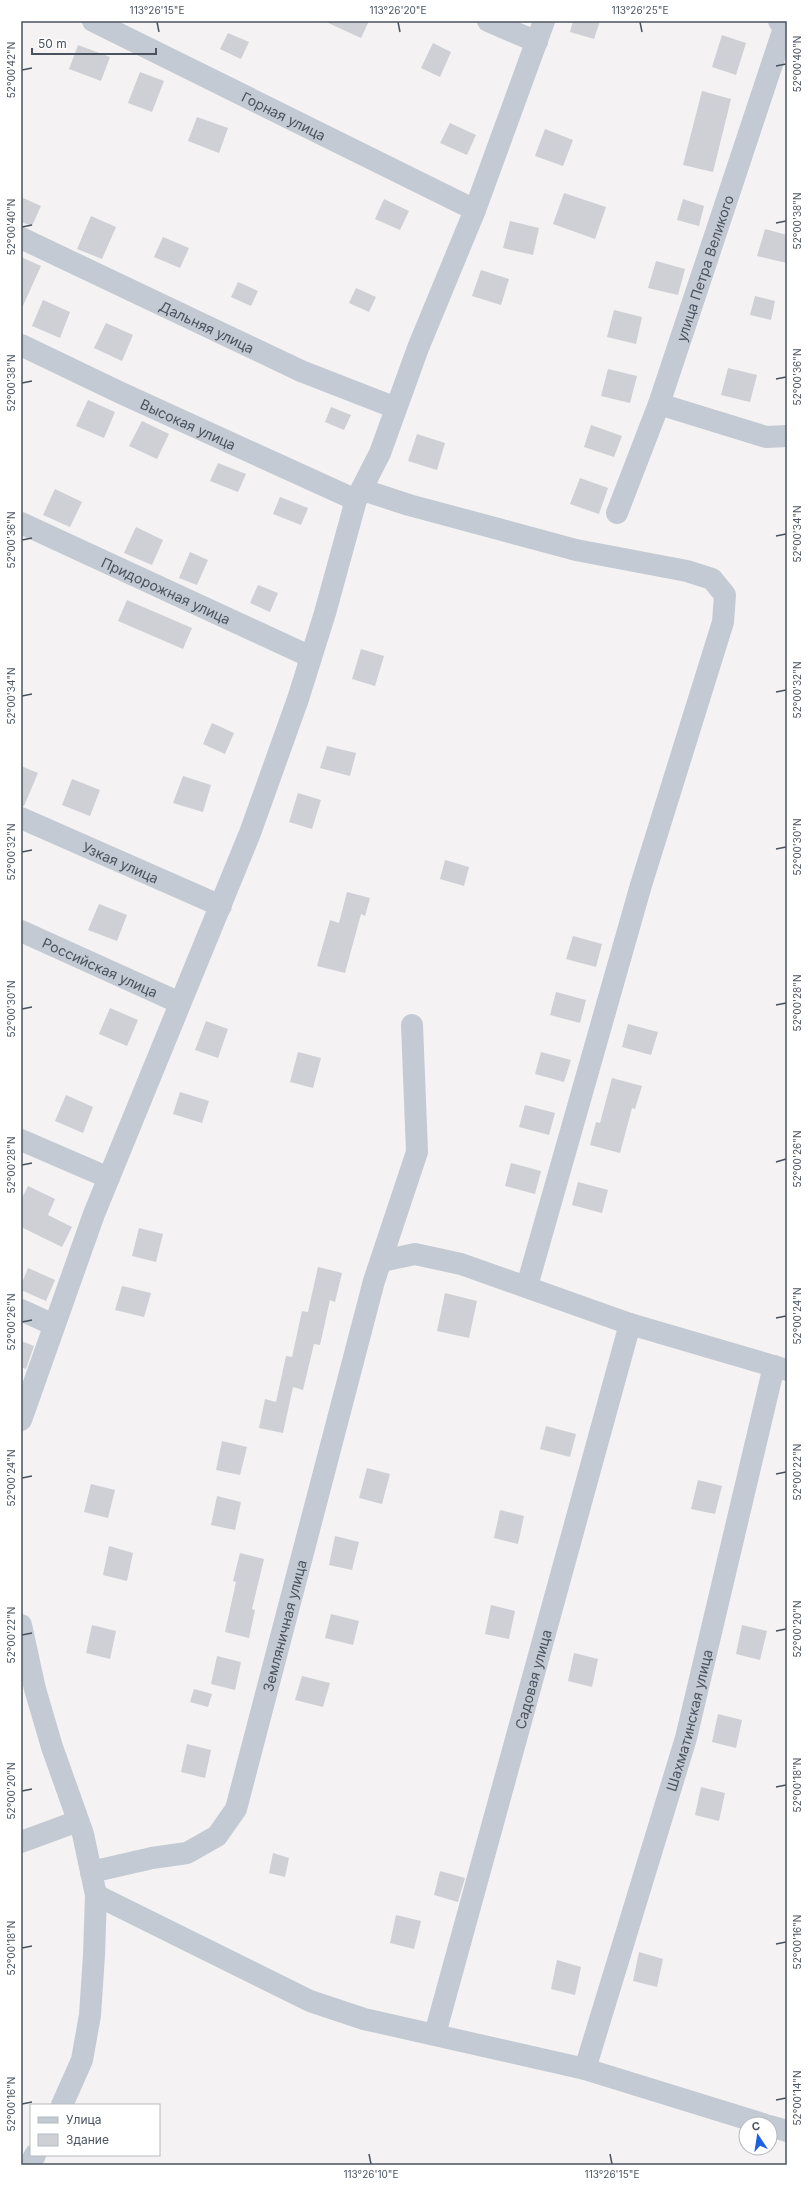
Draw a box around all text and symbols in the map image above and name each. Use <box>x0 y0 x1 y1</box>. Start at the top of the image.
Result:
text: 113°26'15"E <box>130 4 184 16</box>
text: 113°26'20"E <box>369 4 427 16</box>
text: 113°26'25"E <box>612 4 668 16</box>
scale bar <box>32 30 156 56</box>
text: 50 m <box>38 36 67 51</box>
text: 52°00'40"N <box>791 36 803 92</box>
text: 52°00'42"N <box>5 42 17 98</box>
street label: Горная улица <box>239 88 329 143</box>
street label: улица Петра Великого <box>672 193 736 344</box>
text: 52°00'38"N <box>791 193 803 249</box>
text: 52°00'40"N <box>5 199 17 255</box>
street label: Дальняя улица <box>157 297 257 356</box>
text: 52°00'36"N <box>791 349 803 405</box>
text: 52°00'38"N <box>5 355 17 411</box>
street label: Высокая улица <box>138 395 239 453</box>
text: 52°00'34"N <box>791 505 803 563</box>
text: 52°00'36"N <box>5 512 17 568</box>
street label: Придорожная улица <box>99 553 233 627</box>
text: 52°00'32"N <box>791 662 803 718</box>
text: 52°00'34"N <box>5 667 17 725</box>
text: 52°00'30"N <box>791 818 803 876</box>
text: 52°00'32"N <box>5 824 17 880</box>
street label: Узкая улица <box>80 838 162 886</box>
street label: Российская улица <box>40 933 161 1000</box>
text: 52°00'28"N <box>791 975 803 1031</box>
text: 52°00'30"N <box>5 980 17 1038</box>
text: 52°00'26"N <box>791 1131 803 1187</box>
text: 52°00'28"N <box>5 1137 17 1193</box>
text: 52°00'24"N <box>791 1288 803 1344</box>
text: 52°00'26"N <box>5 1294 17 1350</box>
text: 52°00'22"N <box>791 1444 803 1500</box>
text: 52°00'24"N <box>5 1450 17 1506</box>
street label: Земляничная улица <box>259 1558 309 1693</box>
text: 52°00'20"N <box>791 1601 803 1657</box>
text: 52°00'22"N <box>5 1607 17 1663</box>
street label: Садовая улица <box>511 1627 554 1731</box>
street label: Шахматинская улица <box>662 1648 715 1793</box>
text: 52°00'18"N <box>791 1758 803 1812</box>
text: 52°00'20"N <box>5 1763 17 1819</box>
text: 52°00'16"N <box>791 1915 803 1969</box>
text: 52°00'18"N <box>5 1921 17 1975</box>
text: 52°00'14"N <box>791 2070 803 2126</box>
text: 52°00'16"N <box>5 2077 17 2131</box>
legend <box>30 2104 160 2156</box>
text: Улица <box>66 2112 101 2127</box>
north arrow <box>738 2116 778 2156</box>
text: С <box>750 2119 761 2134</box>
text: Здание <box>66 2132 109 2147</box>
text: 113°26'10"E <box>343 2168 399 2180</box>
text: 113°26'15"E <box>585 2168 639 2180</box>

